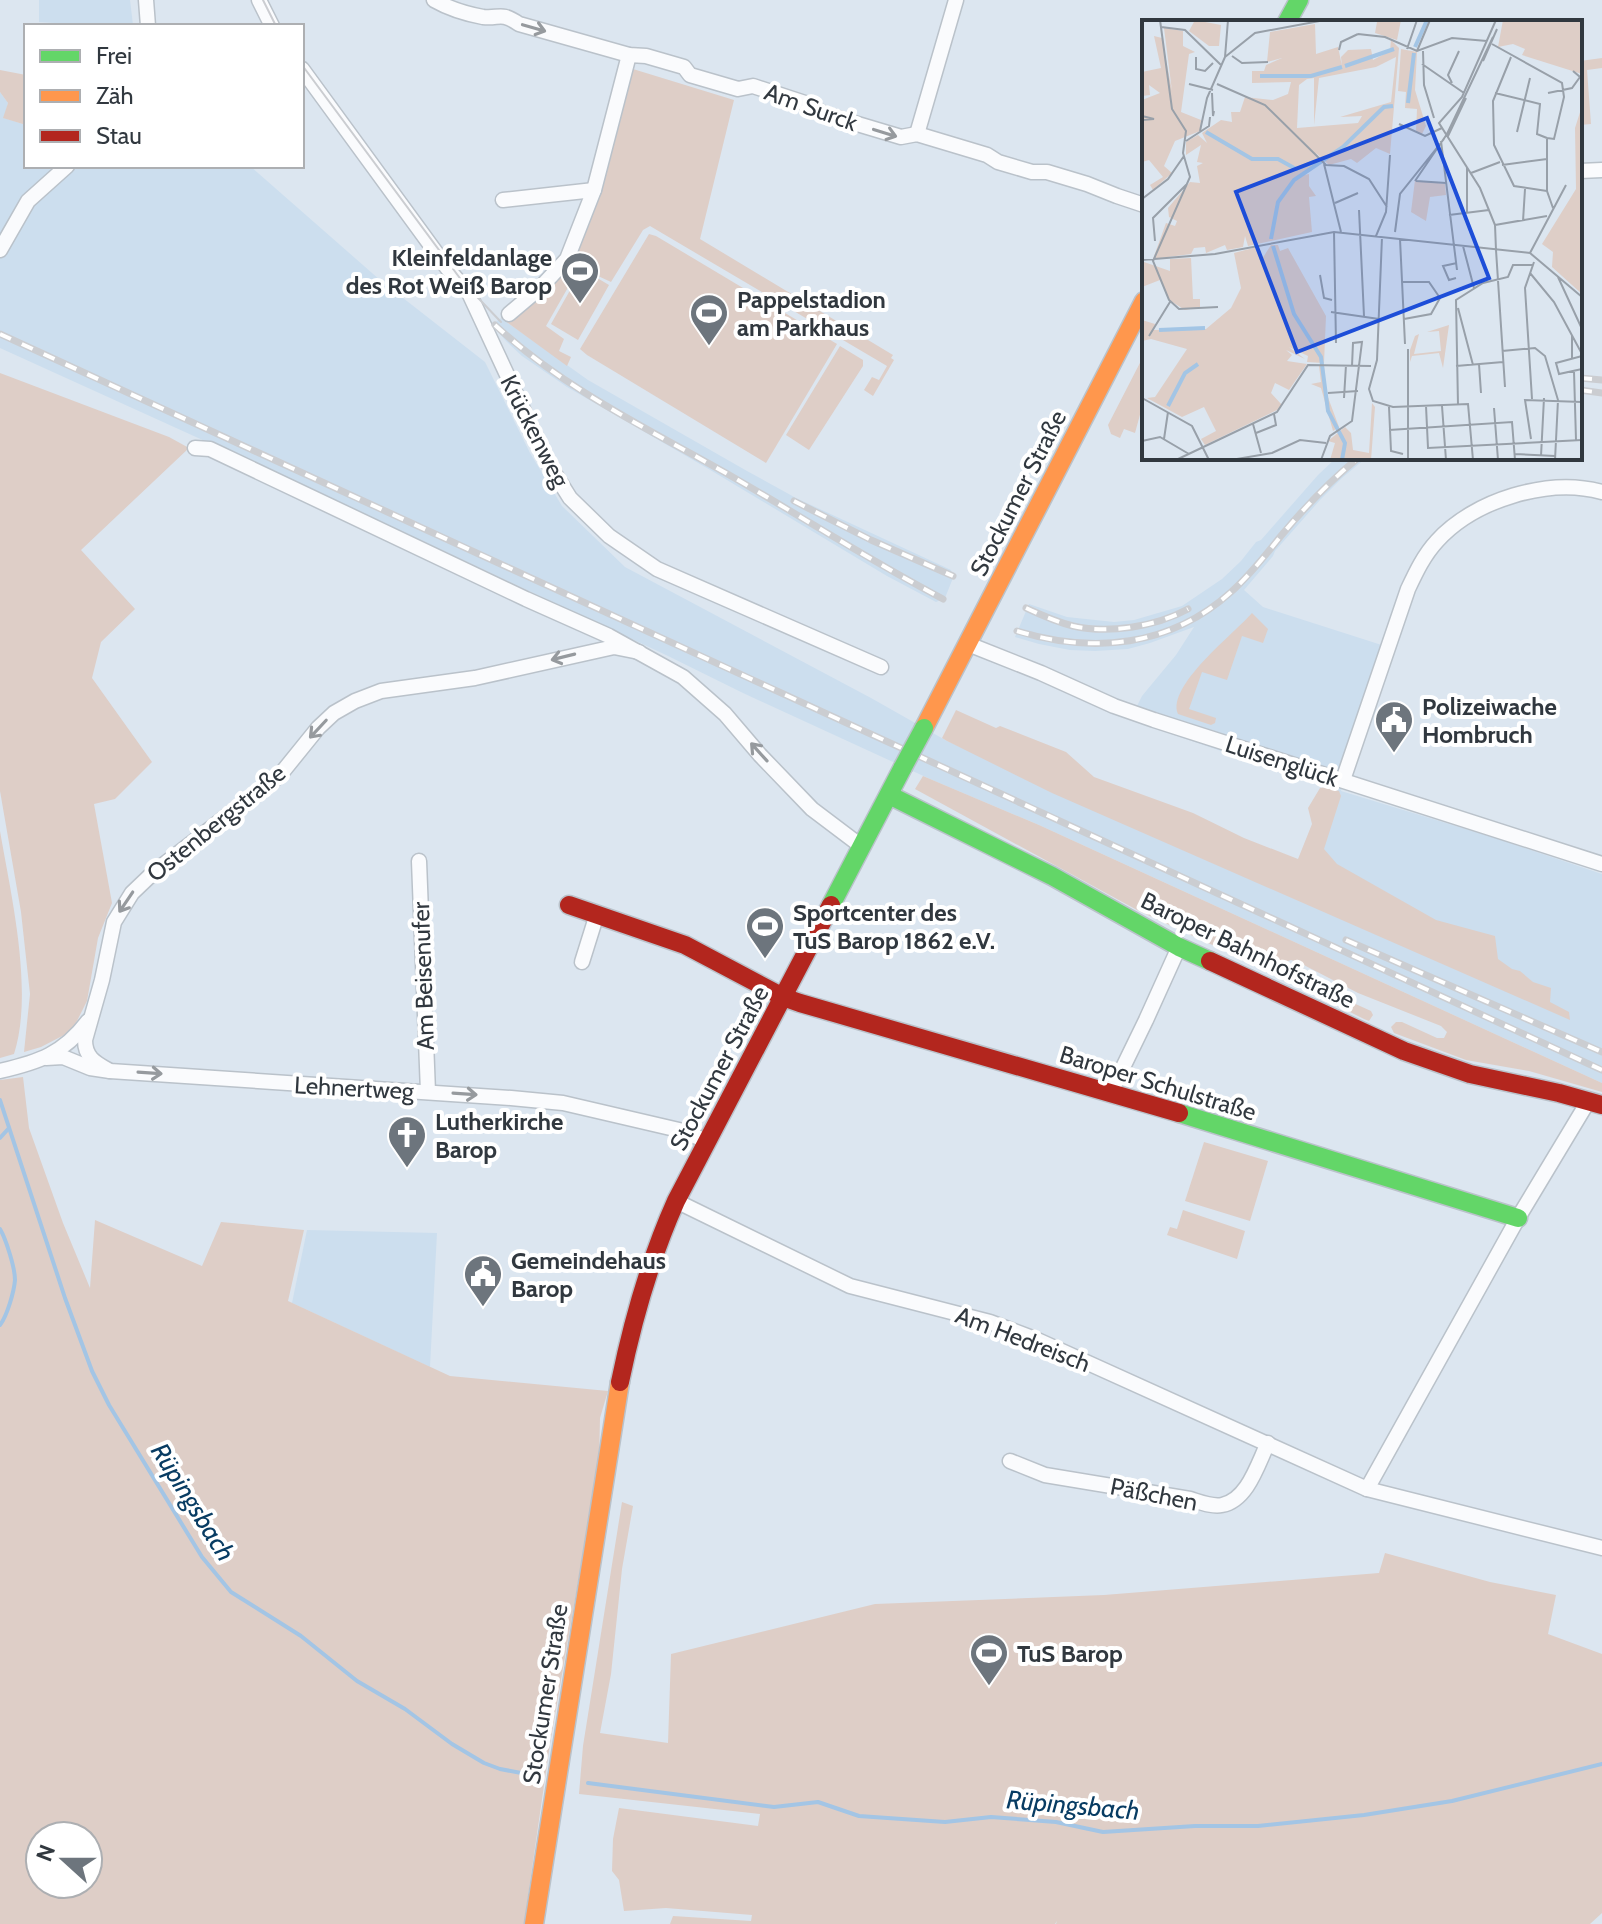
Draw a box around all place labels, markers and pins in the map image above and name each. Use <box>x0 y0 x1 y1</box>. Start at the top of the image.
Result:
place label: Kleinfeldanlage des Rot Weiß Barop <box>346 243 552 300</box>
sports icon: Kleinfeldanlage des Rot Weiß Barop <box>559 250 601 305</box>
place label: Pappelstadion am Parkhaus <box>737 285 886 342</box>
sports icon: Pappelstadion am Parkhaus <box>688 292 730 347</box>
place label: Polizeiwache Hombruch <box>1422 692 1557 749</box>
public building icon: Polizeiwache Hombruch <box>1373 699 1415 754</box>
place label: Sportcenter des TuS Barop 1862 e.V. <box>793 898 995 955</box>
sports icon: Sportcenter des TuS Barop 1862 e.V. <box>744 905 786 960</box>
place label: Lutherkirche Barop <box>435 1107 563 1164</box>
church icon: Lutherkirche Barop <box>386 1114 428 1169</box>
place label: Gemeindehaus Barop <box>511 1246 666 1303</box>
public building icon: Gemeindehaus Barop <box>462 1253 504 1308</box>
sports icon: TuS Barop <box>968 1632 1010 1687</box>
place label: TuS Barop <box>1017 1639 1123 1668</box>

